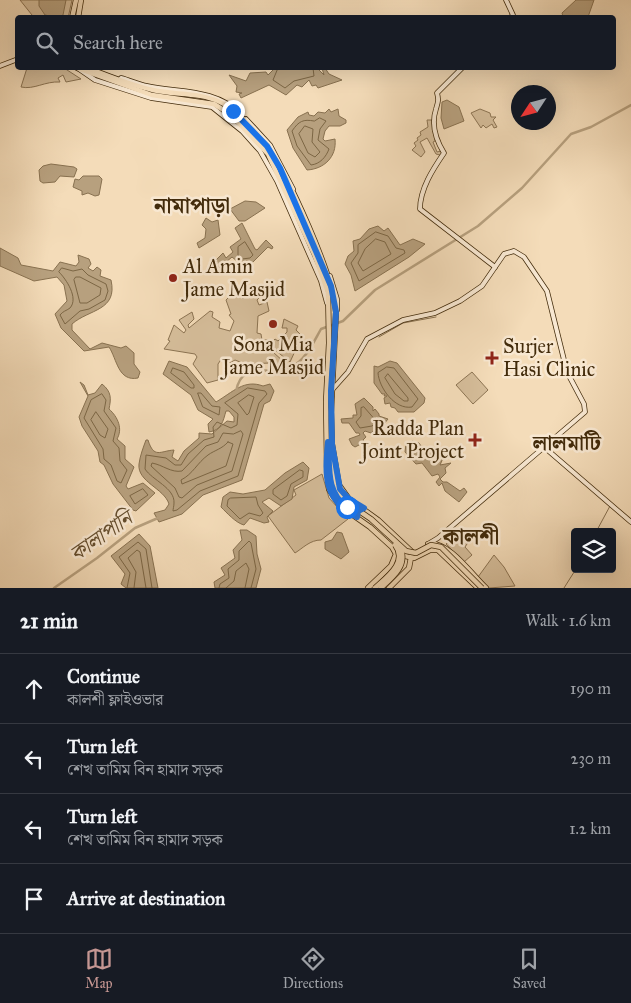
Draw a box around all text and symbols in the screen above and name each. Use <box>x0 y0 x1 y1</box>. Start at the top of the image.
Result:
search box <box>15 15 616 70</box>
icon: search <box>33 29 61 57</box>
text: Search here <box>73 31 163 54</box>
north arrow <box>511 85 556 130</box>
route end <box>222 100 245 123</box>
district label: নামাপাড়া <box>153 192 230 219</box>
place label: Al Amin Jame Masjid <box>181 254 285 302</box>
marker: Al Amin Jame Masjid <box>167 272 179 284</box>
marker: Sona Mia Jame Masjid <box>267 318 279 330</box>
place label: Sona Mia Jame Masjid <box>220 332 324 380</box>
place label: Surjer Hasi Clinic <box>503 334 595 381</box>
marker: Surjer Hasi Clinic <box>485 351 499 365</box>
place label: Radda Plan Joint Project <box>359 416 464 464</box>
district label: লালমাটি <box>532 430 602 456</box>
marker: Radda Plan Joint Project <box>468 433 482 447</box>
route start <box>336 496 359 519</box>
water label: কালাপানি <box>65 503 140 567</box>
district label: কালশী <box>442 523 499 550</box>
map controls <box>571 528 616 573</box>
button: layers <box>571 528 616 573</box>
text: 21 min <box>20 608 78 634</box>
text: Walk · 1.6 km <box>526 611 611 630</box>
text: Continue <box>67 665 140 688</box>
icon: ahead <box>20 675 48 703</box>
text: 190 m <box>570 679 611 698</box>
text: কালশী ফ্লাইওভার <box>67 690 164 709</box>
text: Turn left <box>67 735 137 758</box>
icon: left <box>20 745 48 773</box>
text: 230 m <box>571 749 611 768</box>
text: শেখ তামিম বিন হামাদ সড়ক <box>67 760 223 779</box>
text: Turn left <box>67 805 137 828</box>
icon: left <box>20 815 48 843</box>
text: 1.2 km <box>569 819 611 838</box>
text: শেখ তামিম বিন হামাদ সড়ক <box>67 830 223 849</box>
icon: arrive <box>20 885 48 913</box>
text: Arrive at destination <box>67 887 225 910</box>
tab: Map <box>85 945 113 992</box>
tab: Directions <box>283 945 343 992</box>
tab: Saved <box>513 945 546 992</box>

